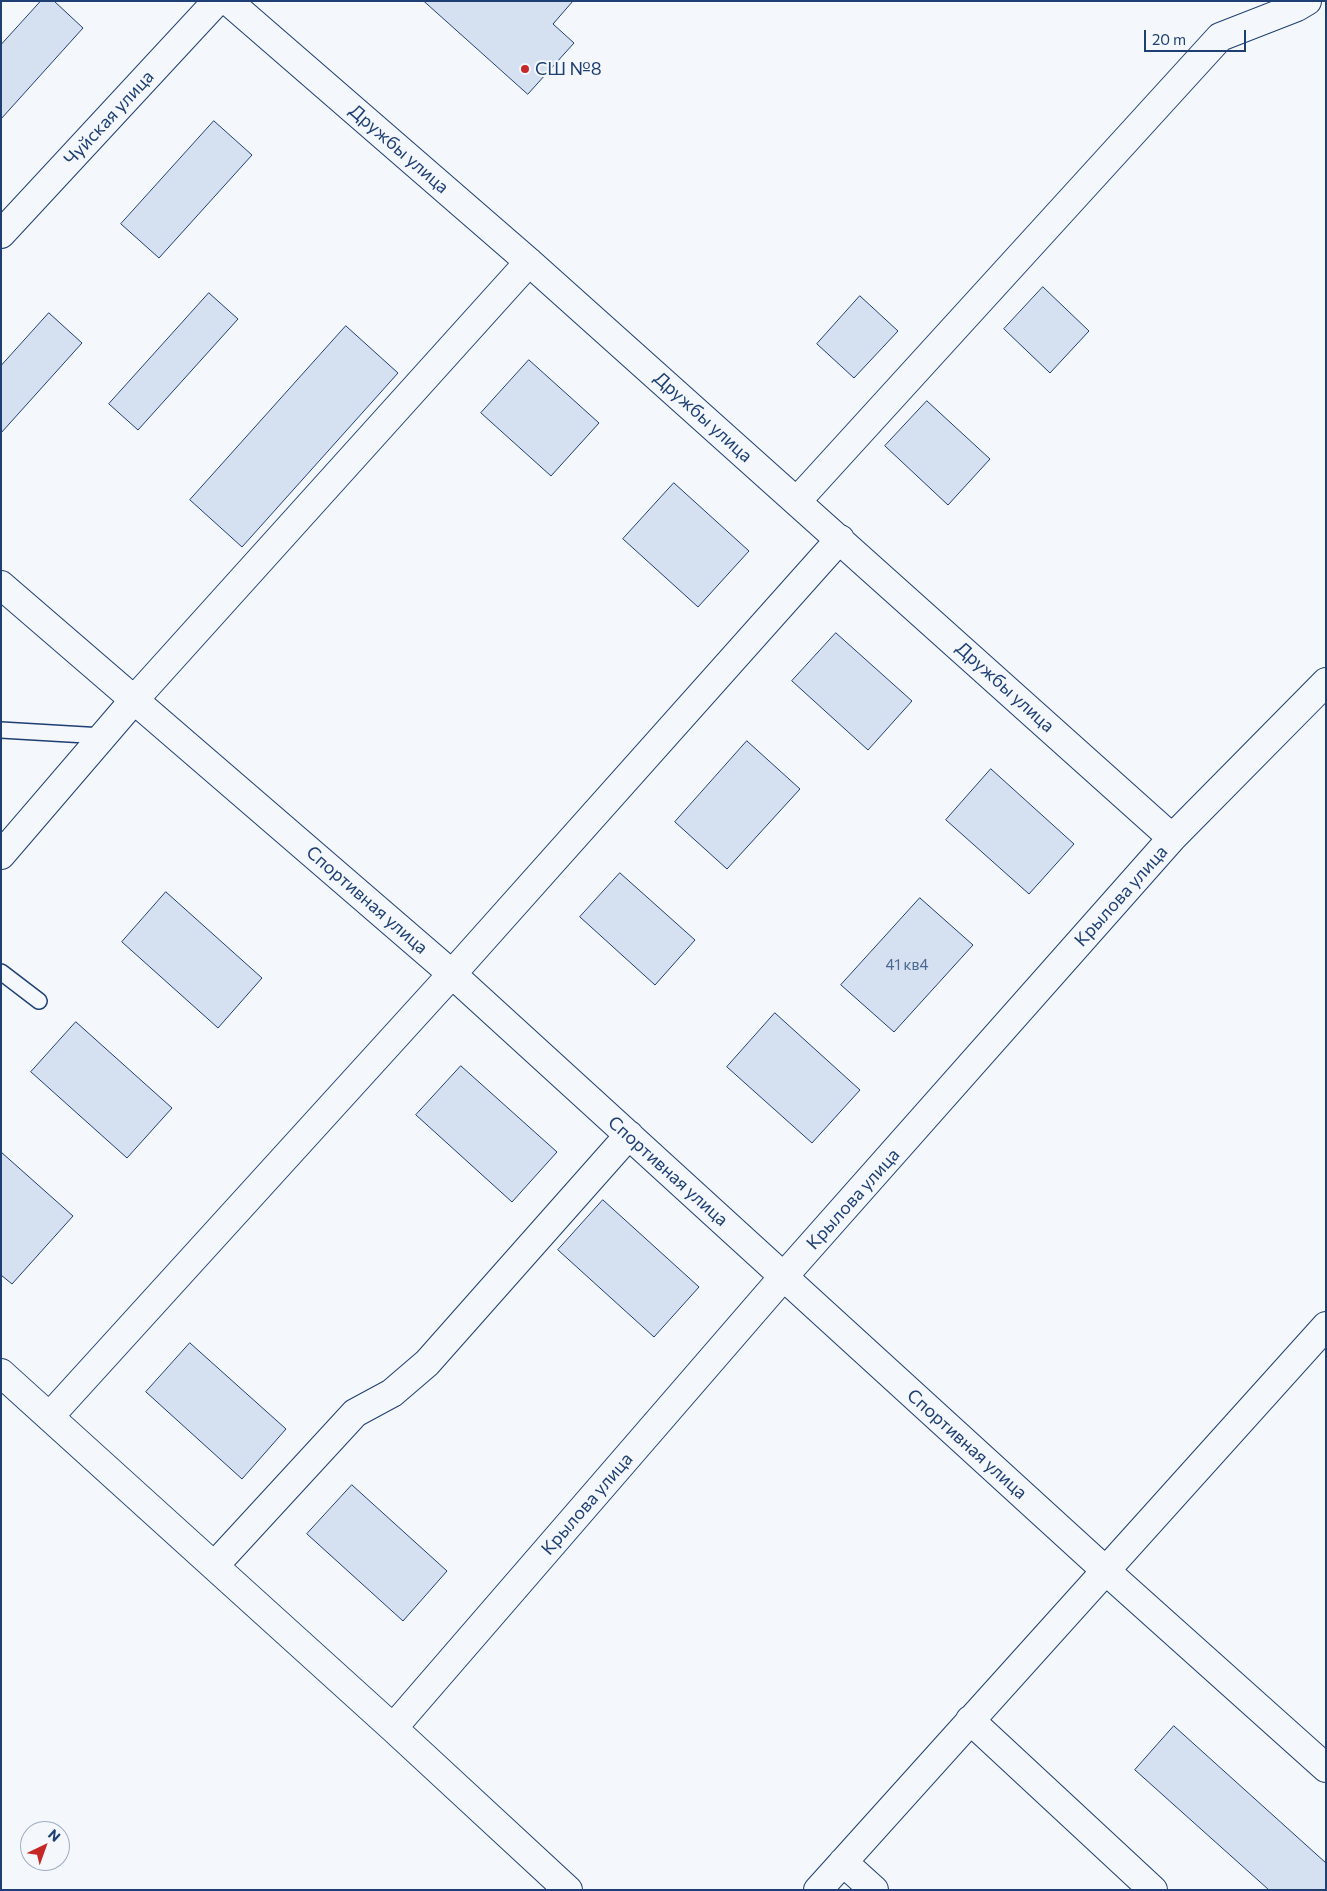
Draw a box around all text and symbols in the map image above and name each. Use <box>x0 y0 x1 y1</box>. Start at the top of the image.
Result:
scale bar <box>1147 20 1250 52</box>
text: 20 m <box>1152 30 1186 48</box>
place label: СШ №8 <box>535 58 602 80</box>
marker: СШ №8 <box>519 63 531 75</box>
street label: Чуйская улица <box>60 66 158 170</box>
street label: Дружбы улица <box>345 100 453 198</box>
street label: Дружбы улица <box>649 367 757 467</box>
street label: Дружбы улица <box>951 637 1059 737</box>
street label: Спортивная улица <box>302 841 432 959</box>
street label: Крылова улица <box>1070 841 1172 951</box>
house number: 41 кв4 <box>886 956 928 974</box>
street label: Спортивная улица <box>604 1112 732 1230</box>
street label: Крылова улица <box>802 1144 904 1254</box>
street label: Спортивная улица <box>903 1385 1031 1503</box>
street label: Крылова улица <box>537 1448 637 1560</box>
north arrow <box>20 1821 70 1871</box>
text: N <box>45 1825 64 1845</box>

